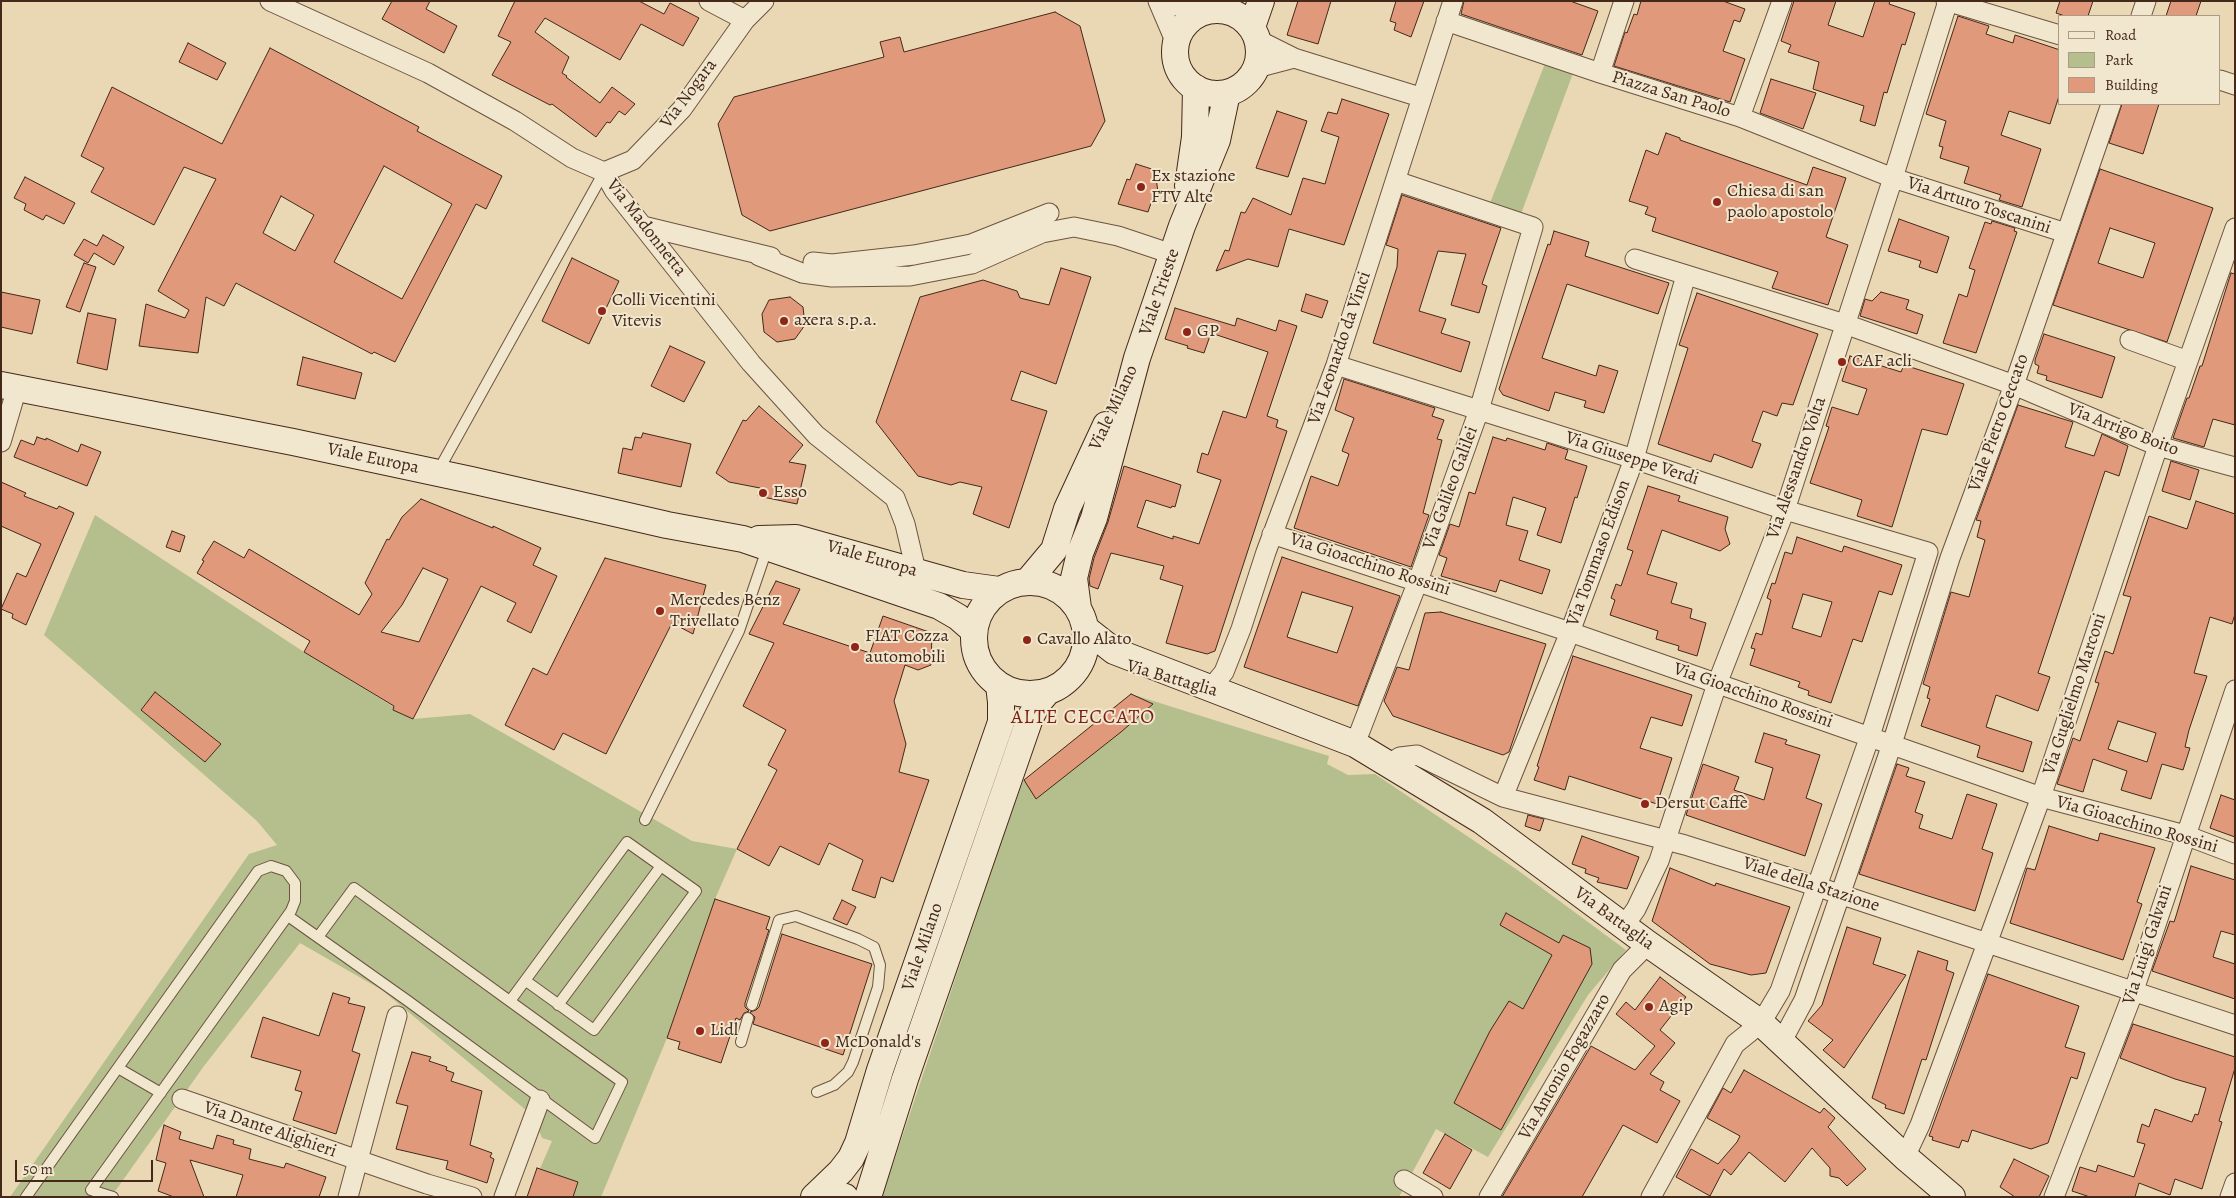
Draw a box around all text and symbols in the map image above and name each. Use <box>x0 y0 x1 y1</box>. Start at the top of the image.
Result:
legend <box>2058 15 2221 105</box>
text: Road <box>2105 25 2136 45</box>
text: Park <box>2105 50 2133 70</box>
street label: Via Nogara <box>656 55 722 133</box>
street label: Piazza San Paolo <box>1609 67 1733 123</box>
text: Building <box>2105 75 2158 95</box>
place label: Ex stazione FTV Alte <box>1151 166 1236 208</box>
street label: Via Arturo Toscanini <box>1904 173 2054 239</box>
street label: Via Madonnetta <box>601 175 691 281</box>
marker: Ex stazione FTV Alte <box>1135 181 1147 193</box>
place label: Chiesa di san paolo apostolo <box>1727 181 1833 223</box>
marker: Chiesa di san paolo apostolo <box>1711 196 1723 208</box>
street label: Viale Trieste <box>1135 246 1185 338</box>
street label: Via Leonardo da Vinci <box>1304 269 1376 427</box>
place label: Colli Vicentini Vitevis <box>612 290 716 332</box>
marker: Colli Vicentini Vitevis <box>596 305 608 317</box>
place label: axera s.p.a. <box>794 310 877 332</box>
marker: axera s.p.a. <box>778 315 790 327</box>
place label: GP <box>1197 321 1219 343</box>
marker: GP <box>1181 326 1193 338</box>
place label: CAF acli <box>1852 351 1912 373</box>
street label: Viale Pietro Ceccato <box>1964 351 2034 495</box>
marker: CAF acli <box>1836 356 1848 368</box>
street label: Viale Milano <box>1085 362 1143 454</box>
street label: Via Alessandro Volta <box>1763 394 1831 542</box>
street label: Via Arrigo Boito <box>2064 399 2182 461</box>
street label: Via Galileo Galilei <box>1419 424 1483 552</box>
street label: Via Giuseppe Verdi <box>1563 427 1701 491</box>
street label: Viale Europa <box>325 439 421 479</box>
street label: Via Tommaso Edison <box>1562 477 1636 629</box>
place label: Esso <box>773 482 807 504</box>
marker: Esso <box>757 487 769 499</box>
street label: Via Gioacchino Rossini <box>1287 529 1453 601</box>
street label: Viale Europa <box>824 536 920 582</box>
place label: Mercedes Benz Trivellato <box>670 590 780 632</box>
marker: Mercedes Benz Trivellato <box>654 605 666 617</box>
street label: Via Guglielmo Marconi <box>2039 611 2111 777</box>
place label: FIAT Cozza automobili <box>865 626 949 669</box>
place label: Cavallo Alato <box>1037 629 1132 651</box>
marker: Cavallo Alato <box>1021 634 1033 646</box>
marker: FIAT Cozza automobili <box>849 641 861 653</box>
street label: Via Battaglia <box>1124 656 1220 702</box>
street label: Via Gioacchino Rossini <box>1670 659 1836 733</box>
district label: ALTE CECCATO <box>1009 706 1157 730</box>
street label: Via Gioacchino Rossini <box>2054 792 2220 858</box>
place label: Dersut Caffè <box>1655 793 1748 815</box>
marker: Dersut Caffè <box>1639 798 1651 810</box>
street label: Viale della Stazione <box>1740 853 1882 917</box>
street label: Via Luigi Galvani <box>2118 882 2178 1008</box>
street label: Via Battaglia <box>1570 883 1658 955</box>
street label: Viale Milano <box>898 900 948 994</box>
street label: Via Antonio Fogazzaro <box>1514 990 1616 1144</box>
place label: Agip <box>1659 996 1693 1018</box>
marker: Agip <box>1643 1001 1655 1013</box>
place label: Lidl <box>710 1020 738 1042</box>
marker: Lidl <box>694 1025 706 1037</box>
place label: McDonald's <box>835 1032 921 1054</box>
marker: McDonald's <box>819 1037 831 1049</box>
street label: Via Dante Alighieri <box>201 1097 339 1163</box>
scale bar <box>18 1150 155 1182</box>
text: 50 m <box>23 1159 53 1179</box>

